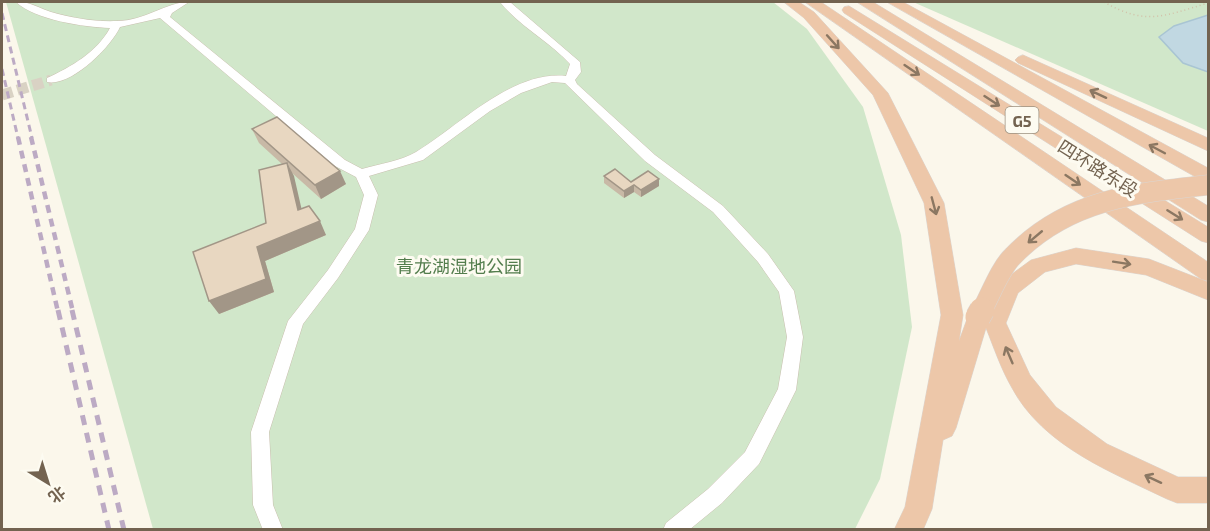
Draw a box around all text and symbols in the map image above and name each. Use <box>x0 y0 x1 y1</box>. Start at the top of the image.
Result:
one-way arrow <box>826 34 840 49</box>
one-way arrow <box>904 64 920 76</box>
one-way arrow <box>1089 88 1107 100</box>
one-way arrow <box>983 95 1000 107</box>
road number: G5 <box>1006 107 1038 133</box>
street label: 四环路东段 <box>1054 135 1142 201</box>
one-way arrow <box>1149 143 1166 155</box>
one-way arrow <box>1064 174 1081 186</box>
one-way arrow <box>928 196 940 215</box>
one-way arrow <box>1166 210 1183 222</box>
one-way arrow <box>1028 230 1043 244</box>
park label: 青龙湖湿地公园 <box>396 255 522 277</box>
one-way arrow <box>1112 258 1131 269</box>
one-way arrow <box>1003 347 1014 365</box>
north arrow <box>18 453 78 513</box>
one-way arrow <box>1144 472 1162 484</box>
text: 北 <box>45 483 70 508</box>

